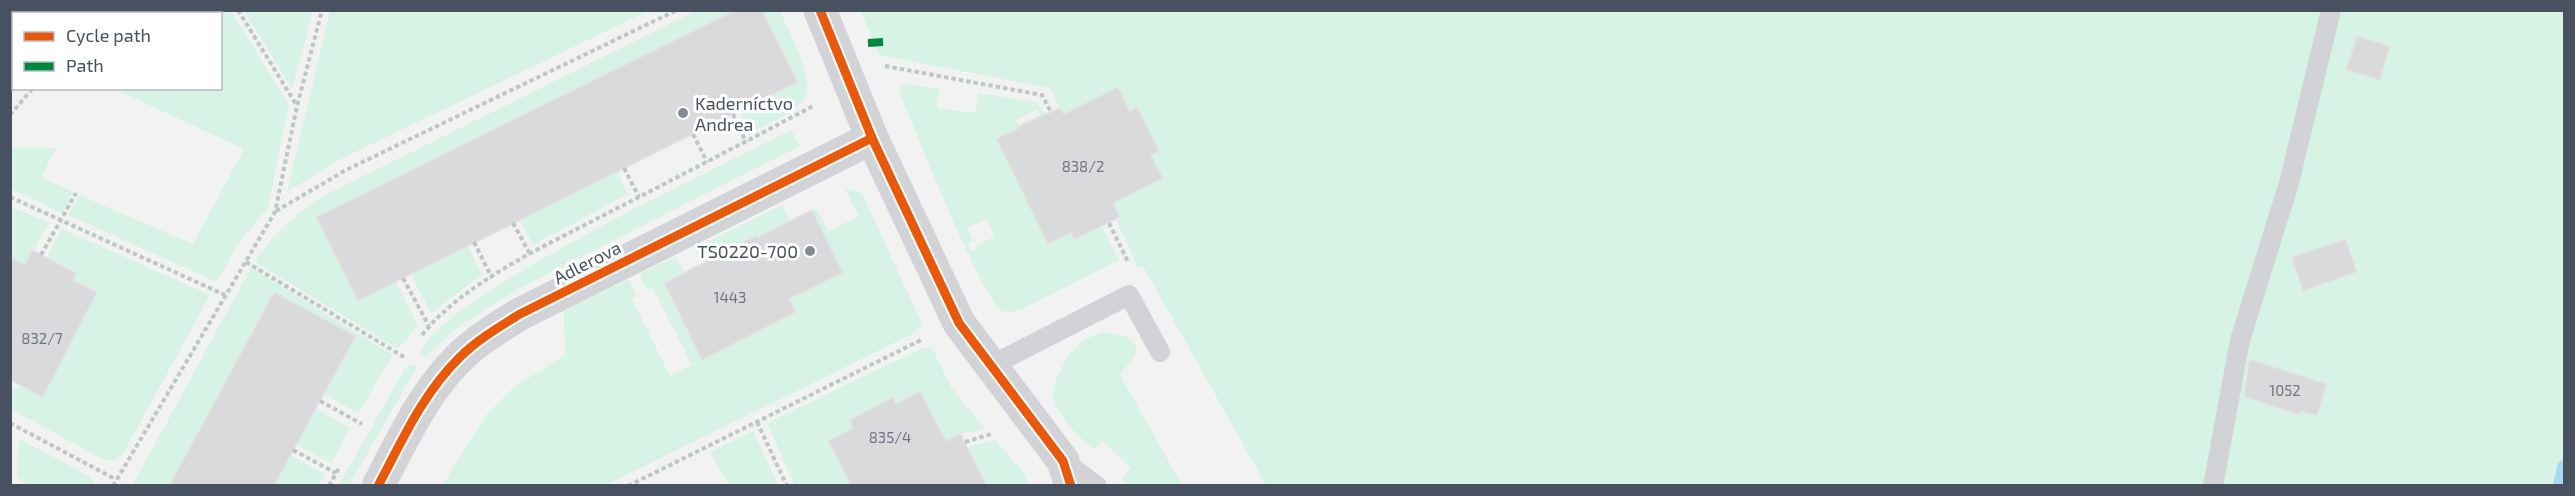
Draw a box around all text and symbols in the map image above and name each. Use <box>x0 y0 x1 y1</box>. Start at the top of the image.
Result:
legend <box>12 12 222 90</box>
text: Cycle path <box>66 24 151 46</box>
text: Path <box>66 54 104 76</box>
place label: Kaderníctvo Andrea <box>695 92 793 135</box>
marker: Kaderníctvo Andrea <box>676 106 690 120</box>
house number: 838/2 <box>1062 157 1104 175</box>
street label: Adlerova <box>549 236 625 288</box>
place label: TS0220-700 <box>697 240 798 262</box>
marker: TS0220-700 <box>803 244 817 258</box>
house number: 1443 <box>714 288 746 306</box>
house number: 832/7 <box>21 329 63 347</box>
house number: 1052 <box>2269 381 2301 399</box>
house number: 835/4 <box>869 428 911 446</box>

